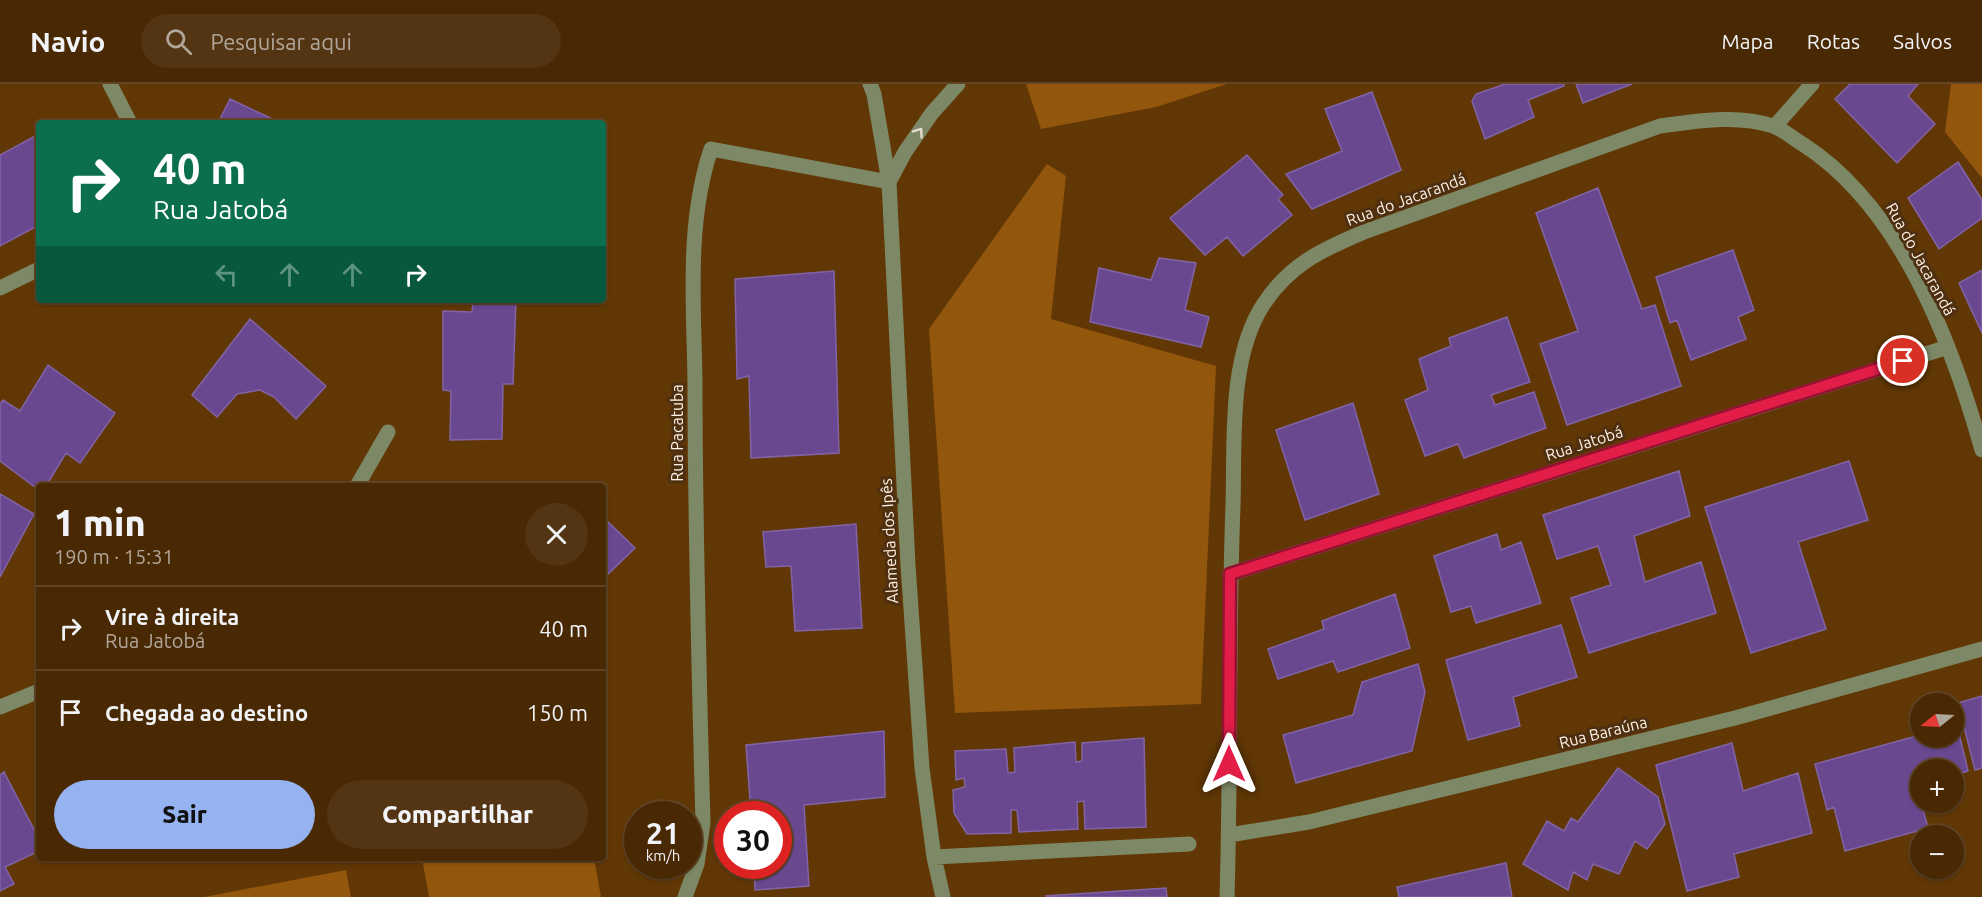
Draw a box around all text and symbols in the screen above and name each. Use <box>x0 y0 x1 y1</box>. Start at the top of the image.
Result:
search box <box>141 14 561 68</box>
icon: search <box>162 25 195 58</box>
text: Navio <box>30 26 105 57</box>
text: Pesquisar aqui <box>210 29 352 54</box>
text: Mapa <box>1722 29 1774 53</box>
text: Rotas <box>1807 29 1860 53</box>
text: Salvos <box>1893 29 1952 53</box>
one-way arrow <box>912 127 923 138</box>
icon: right <box>54 144 132 222</box>
text: 40 m <box>153 145 247 192</box>
street label: Rua do Jacarandá <box>1344 169 1468 229</box>
text: Rua Jatobá <box>153 194 289 224</box>
street label: Rua do Jacarandá <box>1883 199 1959 319</box>
icon: left <box>210 258 243 291</box>
icon: ahead <box>273 258 306 291</box>
icon: ahead <box>336 258 369 291</box>
icon: right <box>399 258 432 291</box>
pin <box>1877 335 1928 386</box>
icon: arrive <box>1886 344 1919 377</box>
street label: Rua Pacatuba <box>668 384 686 482</box>
street label: Rua Jatobá <box>1543 422 1625 464</box>
street label: Alameda dos Ipês <box>877 478 901 604</box>
text: 1 min <box>54 502 146 543</box>
button: close <box>525 503 588 566</box>
text: 190 m · 15:31 <box>54 545 174 568</box>
text: Vire à direita <box>105 604 239 629</box>
icon: right <box>54 612 87 645</box>
text: 40 m <box>539 616 588 641</box>
text: Rua Jatobá <box>105 629 205 652</box>
north arrow <box>1910 693 1964 747</box>
map controls <box>1910 693 1964 879</box>
icon: arrive <box>54 696 87 729</box>
text: Chegada ao destino <box>105 700 308 725</box>
text: 150 m <box>527 700 588 725</box>
street label: Rua Baraúna <box>1557 712 1649 752</box>
position arrow <box>1197 732 1261 796</box>
button: + <box>1910 759 1964 813</box>
button: Sair <box>54 780 315 849</box>
button: Compartilhar <box>327 780 588 849</box>
speed limit sign: 30 <box>714 801 792 879</box>
text: 21 <box>646 816 680 850</box>
button: − <box>1910 825 1964 879</box>
text: km/h <box>646 847 680 864</box>

